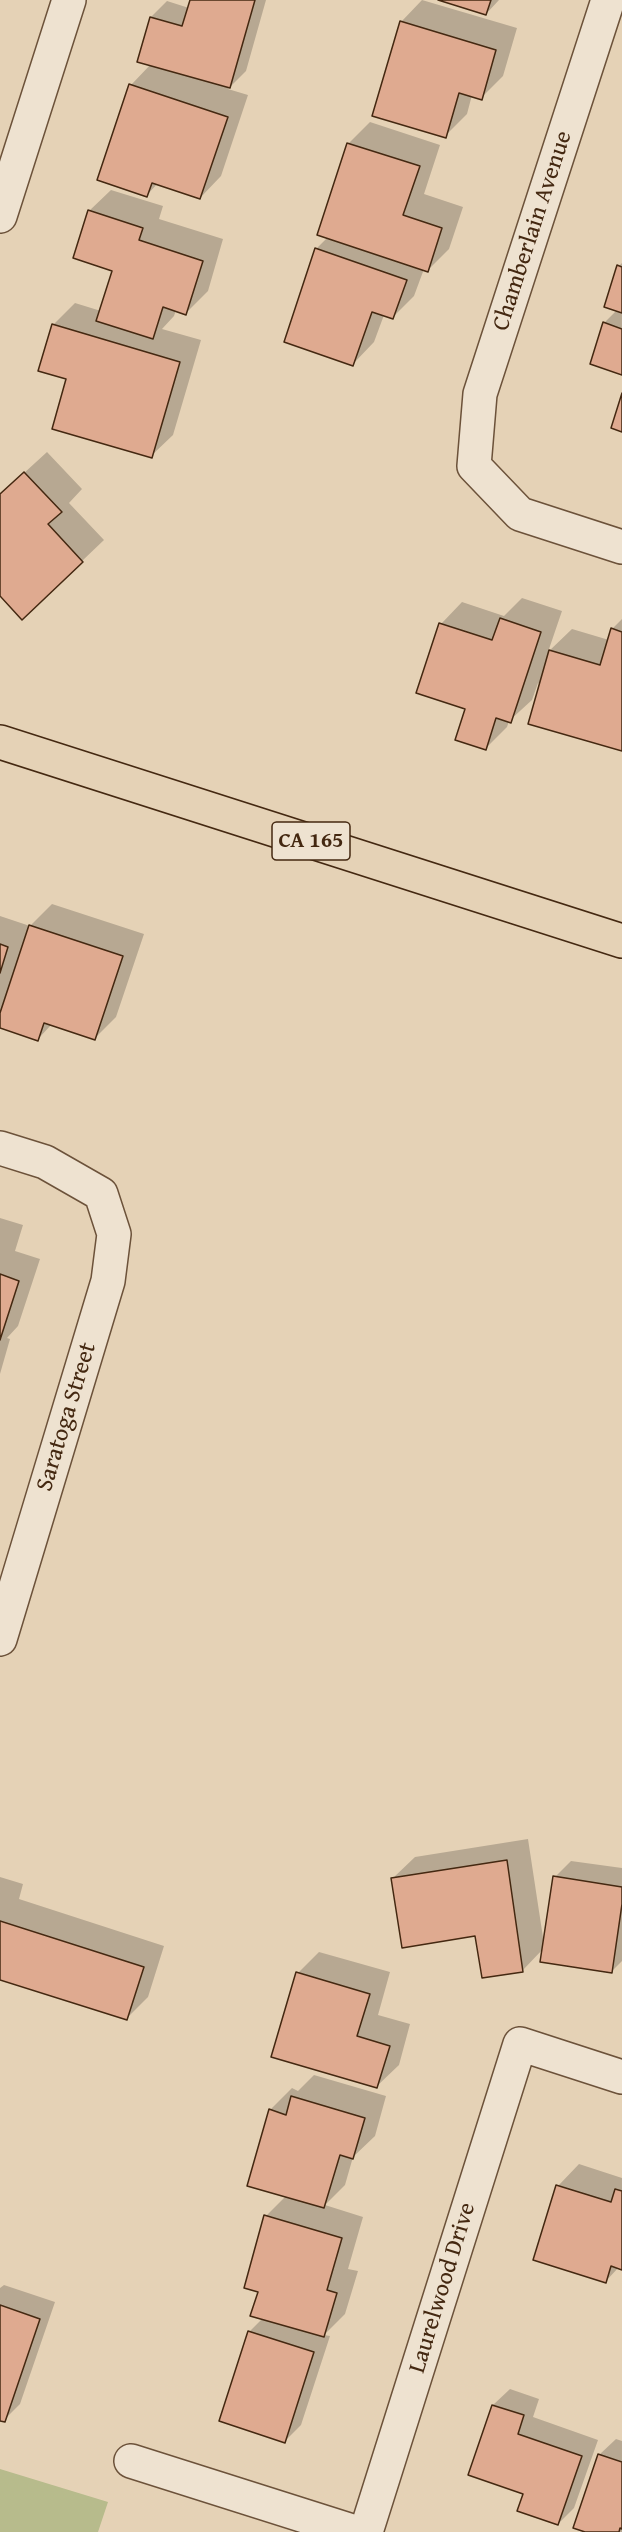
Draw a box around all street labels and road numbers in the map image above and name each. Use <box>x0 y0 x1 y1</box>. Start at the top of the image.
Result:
street label: Chamberlain Avenue <box>487 127 579 335</box>
road number: CA 165 <box>272 822 350 860</box>
street label: Saratoga Street <box>31 1339 103 1495</box>
street label: Laurelwood Drive <box>403 2199 483 2377</box>

